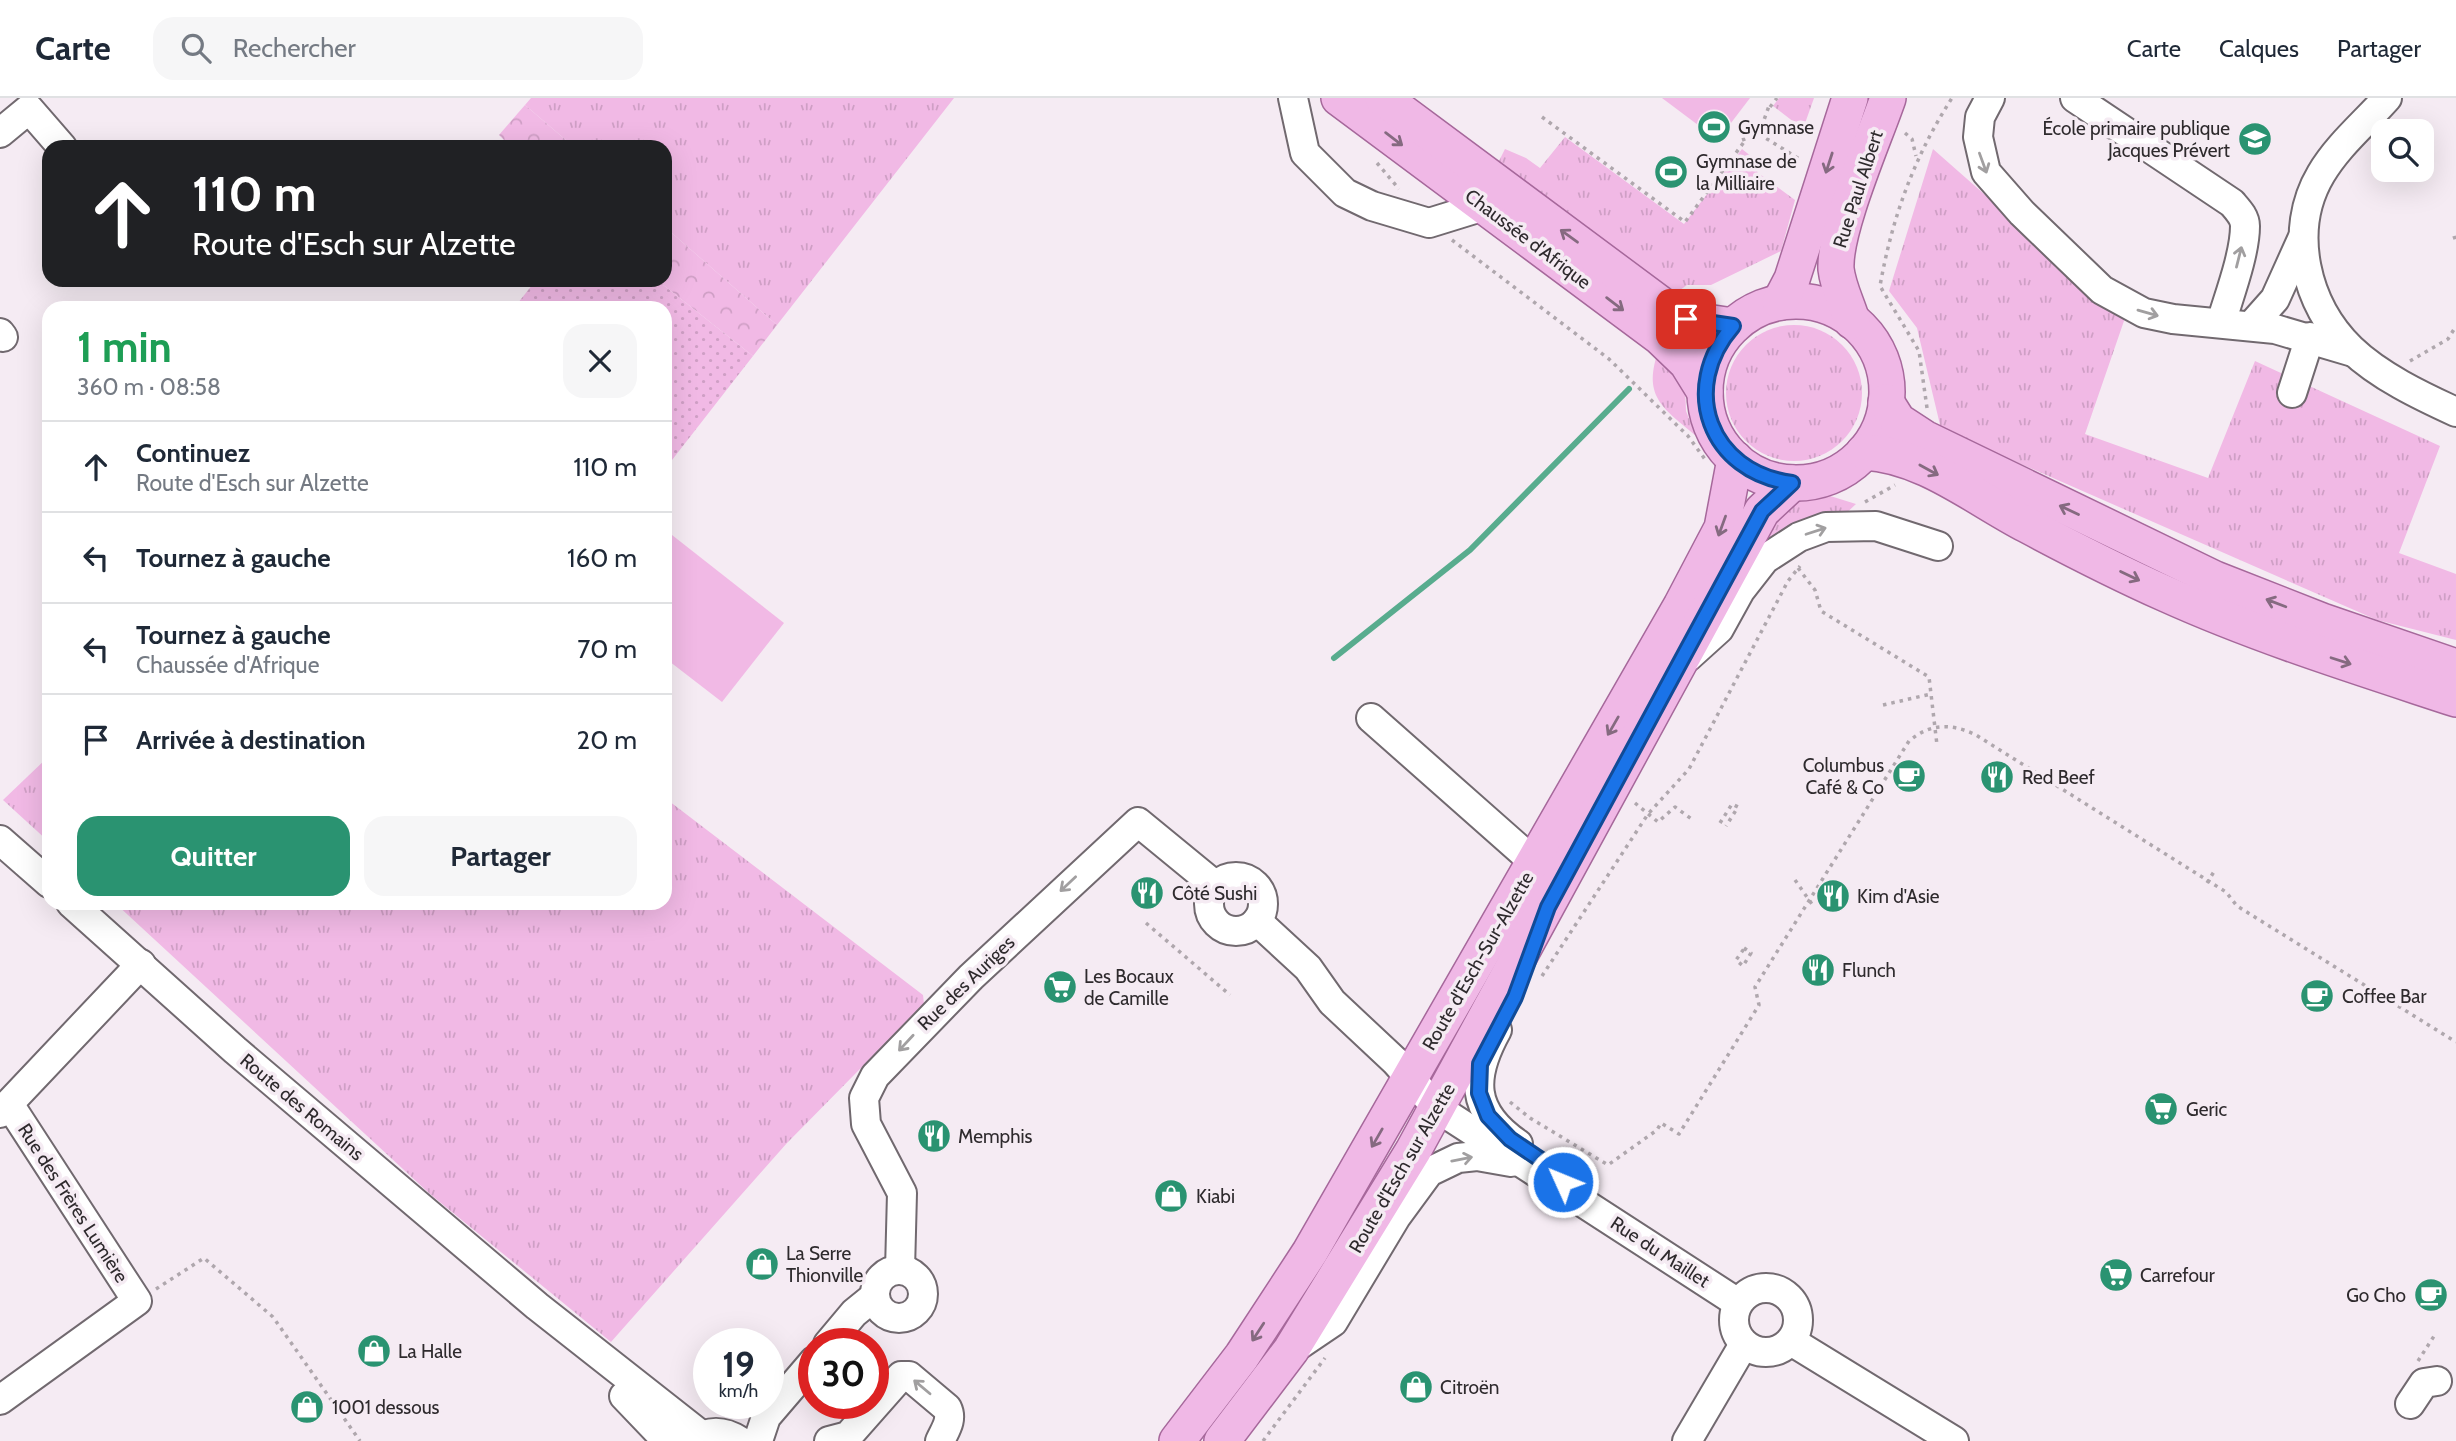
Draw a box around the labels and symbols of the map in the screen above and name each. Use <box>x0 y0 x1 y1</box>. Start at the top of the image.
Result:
sports icon: Gymnase <box>1695 108 1733 146</box>
place label: Gymnase <box>1738 116 1814 139</box>
place label: École primaire publique Jacques Prévert <box>2042 116 2231 162</box>
school or university icon: École primaire publique Jacques Prévert <box>2236 120 2274 158</box>
street label: Rue Paul Albert <box>1828 127 1888 251</box>
one-way arrow <box>1384 131 1403 146</box>
place label: Gymnase de la Milliaire <box>1696 150 1797 195</box>
one-way arrow <box>1978 151 1990 173</box>
one-way arrow <box>1822 152 1835 174</box>
sports icon: Gymnase de la Milliaire <box>1652 153 1690 191</box>
street label: Chaussée d'Afrique <box>1461 184 1596 294</box>
one-way arrow <box>1561 229 1579 244</box>
one-way arrow <box>2233 246 2246 269</box>
pin <box>1656 289 1716 349</box>
one-way arrow <box>1606 296 1625 311</box>
one-way arrow <box>2137 307 2159 320</box>
one-way arrow <box>1918 463 1938 477</box>
one-way arrow <box>2059 503 2080 516</box>
one-way arrow <box>1714 515 1727 537</box>
one-way arrow <box>1804 524 1826 536</box>
one-way arrow <box>2119 570 2140 583</box>
one-way arrow <box>2266 596 2288 609</box>
one-way arrow <box>2329 656 2351 668</box>
one-way arrow <box>1606 715 1620 735</box>
place label: Columbus Café & Co <box>1803 754 1884 799</box>
cafe icon: Columbus Café & Co <box>1890 757 1928 795</box>
restaurant icon: Red Beef <box>1978 758 2016 796</box>
place label: Red Beef <box>2022 766 2095 789</box>
street label: Route d'Esch-Sur-Alzette <box>1417 867 1539 1054</box>
restaurant icon: Côté Sushi <box>1128 874 1166 912</box>
one-way arrow <box>1059 876 1077 892</box>
restaurant icon: Kim d'Asie <box>1814 877 1852 915</box>
place label: Côté Sushi <box>1172 882 1257 905</box>
place label: Kim d'Asie <box>1857 885 1940 908</box>
street label: Rue des Auriges <box>913 931 1019 1035</box>
restaurant icon: Flunch <box>1799 951 1837 989</box>
place label: Flunch <box>1842 959 1896 982</box>
place label: Les Bocaux de Camille <box>1084 965 1174 1010</box>
supermarket icon: Les Bocaux de Camille <box>1041 968 1079 1006</box>
cafe icon: Coffee Bar <box>2298 977 2336 1015</box>
place label: Coffee Bar <box>2342 985 2426 1008</box>
one-way arrow <box>897 1034 914 1051</box>
street label: Route des Romains <box>236 1049 369 1165</box>
street label: Route d'Esch sur Alzette <box>1344 1079 1460 1257</box>
supermarket icon: Geric <box>2142 1090 2180 1128</box>
place label: Geric <box>2186 1098 2227 1121</box>
restaurant icon: Memphis <box>915 1117 953 1155</box>
street label: Rue des Frères Lumière <box>13 1119 133 1287</box>
place label: Memphis <box>958 1125 1033 1148</box>
one-way arrow <box>1370 1128 1384 1148</box>
position arrow <box>1526 1145 1600 1219</box>
one-way arrow <box>1450 1151 1473 1165</box>
shop icon: Kiabi <box>1152 1177 1190 1215</box>
place label: Kiabi <box>1196 1185 1235 1208</box>
street label: Rue du Maillet <box>1606 1211 1714 1293</box>
place label: La Serre Thionville <box>786 1242 863 1287</box>
shop icon: La Serre Thionville <box>743 1245 781 1283</box>
supermarket icon: Carrefour <box>2097 1256 2135 1294</box>
place label: Carrefour <box>2140 1264 2215 1287</box>
cafe icon: Go Cho <box>2412 1276 2450 1314</box>
place label: Go Cho <box>2346 1284 2406 1307</box>
one-way arrow <box>1250 1321 1264 1341</box>
speed limit sign: 30 <box>798 1328 889 1419</box>
shop icon: La Halle <box>355 1332 393 1370</box>
place label: La Halle <box>398 1340 462 1363</box>
shop icon: Citroën <box>1397 1368 1435 1406</box>
place label: Citroën <box>1440 1376 1499 1399</box>
one-way arrow <box>913 1379 931 1395</box>
shop icon: 1001 dessous <box>288 1388 326 1426</box>
place label: 1001 dessous <box>332 1396 440 1419</box>

